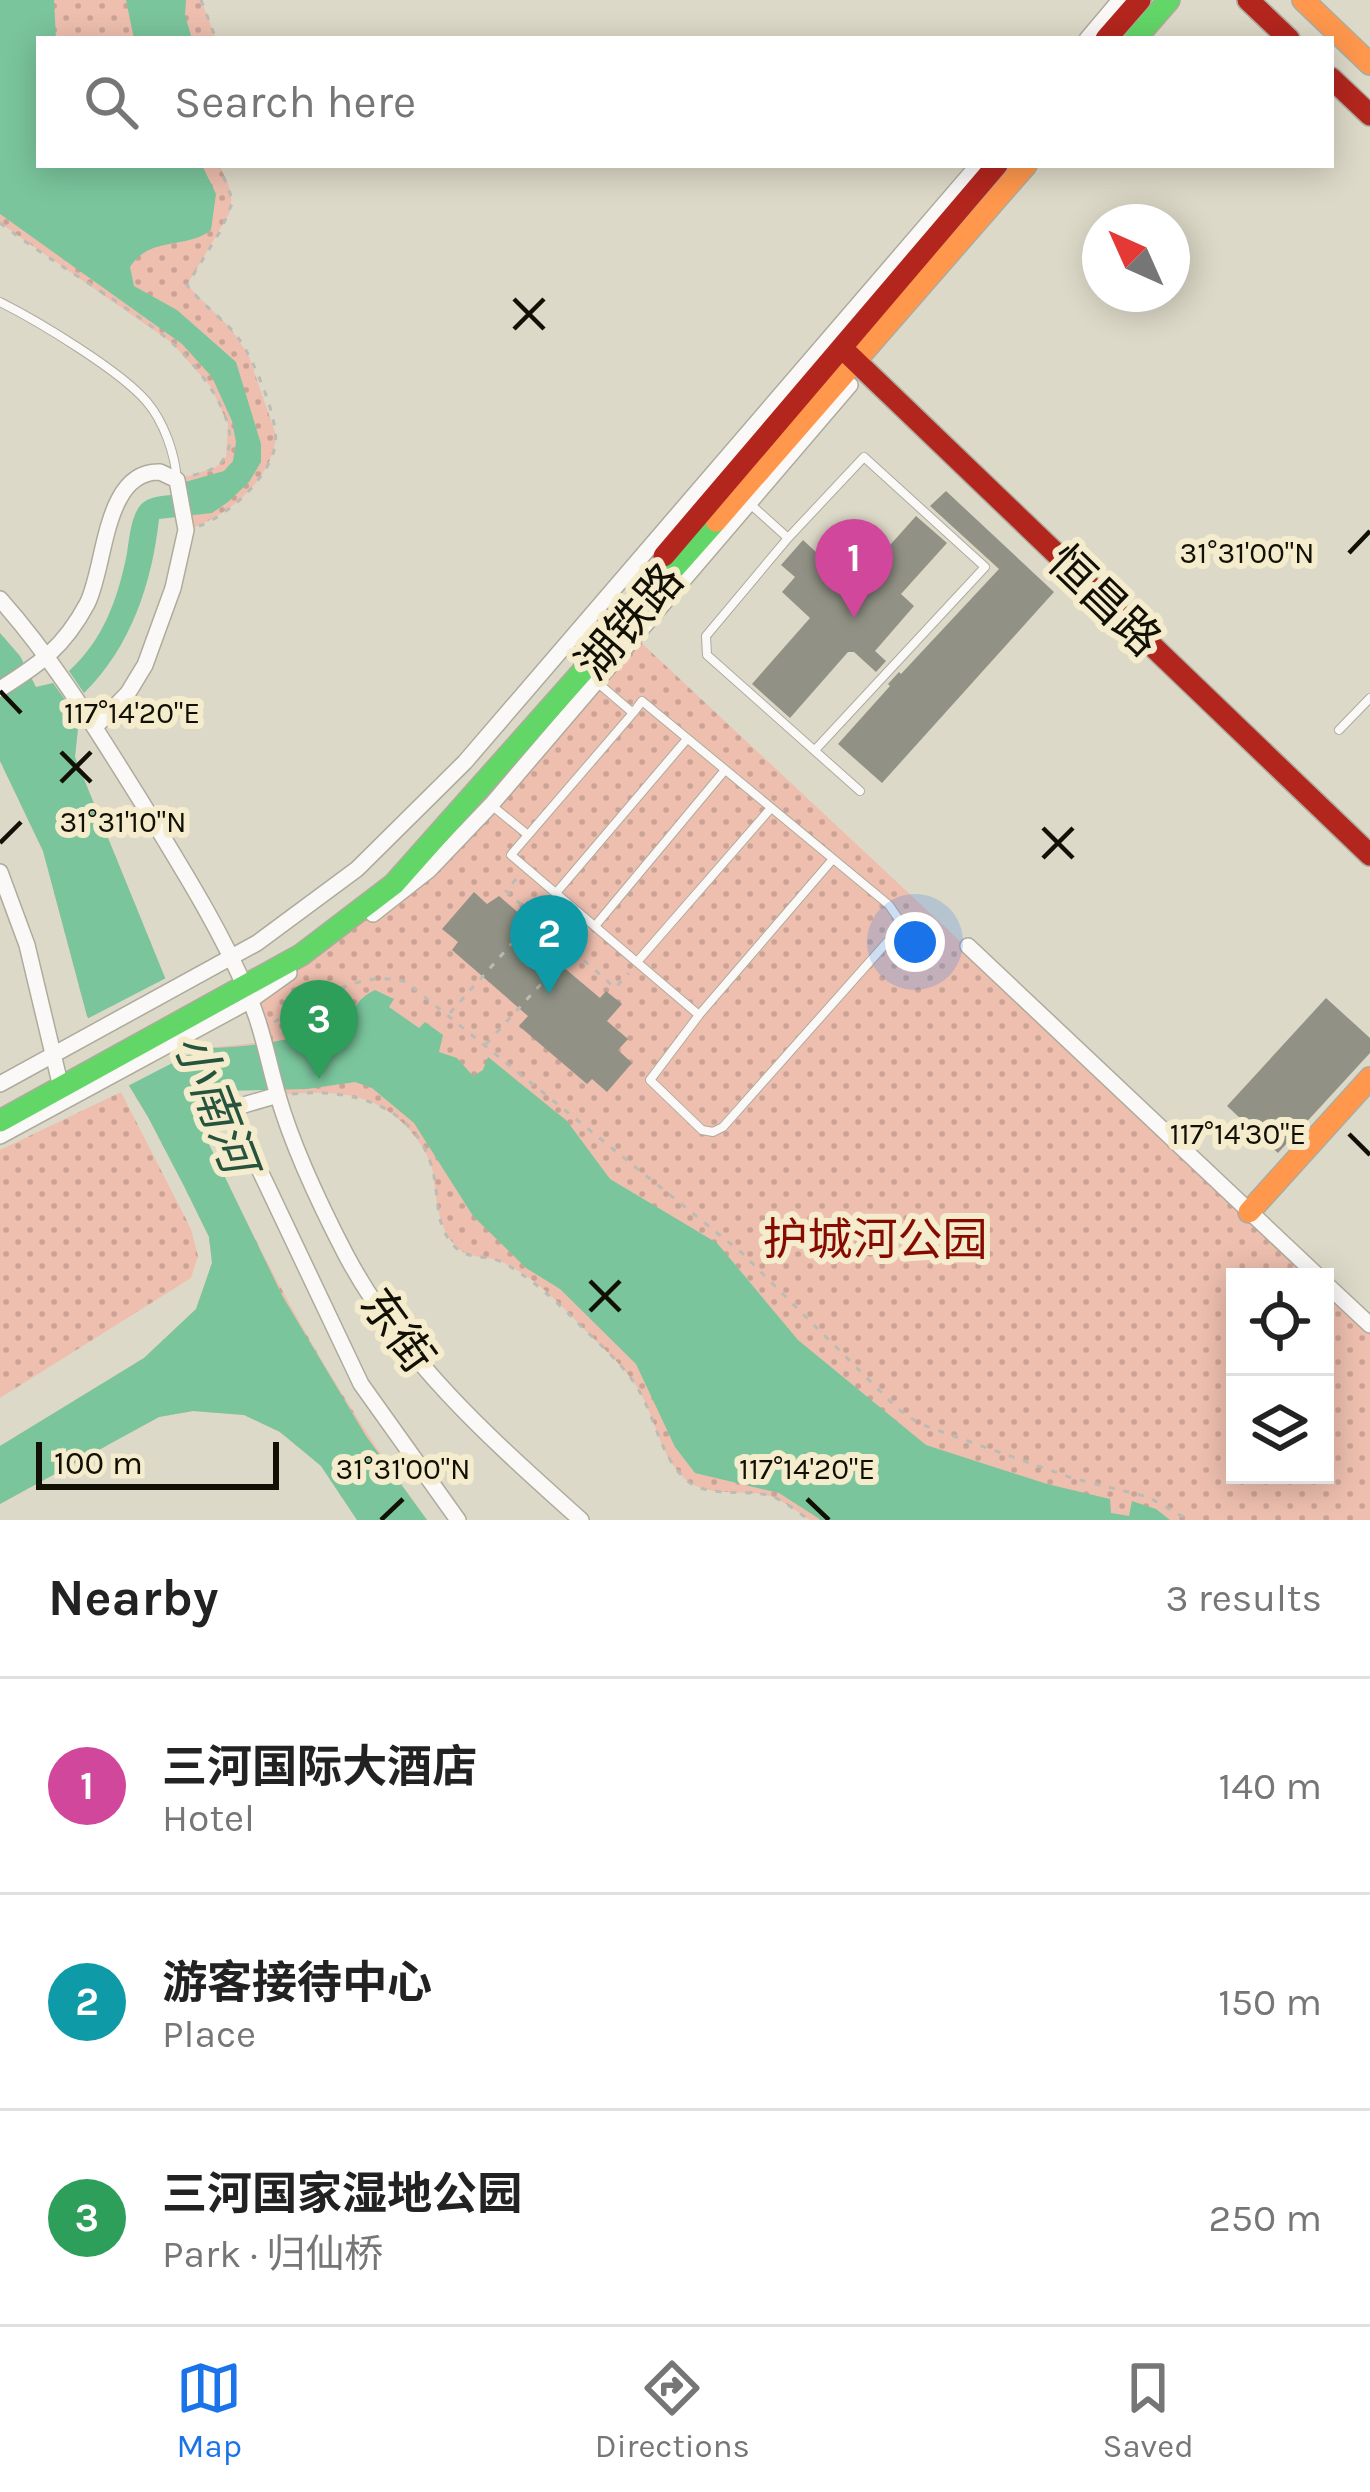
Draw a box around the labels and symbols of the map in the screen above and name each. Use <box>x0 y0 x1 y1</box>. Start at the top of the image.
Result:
north arrow <box>1082 204 1190 312</box>
pin: 1 <box>815 519 893 618</box>
street label: 恒昌路 <box>1038 535 1171 666</box>
text: 31°31'00"N <box>1180 535 1314 571</box>
street label: 湖铁路 <box>566 554 694 690</box>
text: 117°14'20"E <box>64 695 200 731</box>
text: 31°31'10"N <box>60 804 186 840</box>
pin: 2 <box>510 895 588 994</box>
your location <box>885 912 945 972</box>
pin: 3 <box>280 980 358 1079</box>
water label: 小南河 <box>163 1026 270 1188</box>
text: 117°14'30"E <box>1170 1116 1306 1152</box>
park label: 护城河公园 <box>762 1214 988 1266</box>
street label: 东街 <box>350 1279 445 1382</box>
scale bar <box>36 1436 279 1489</box>
text: 31°31'00"N <box>336 1451 470 1487</box>
text: 117°14'20"E <box>739 1451 875 1487</box>

